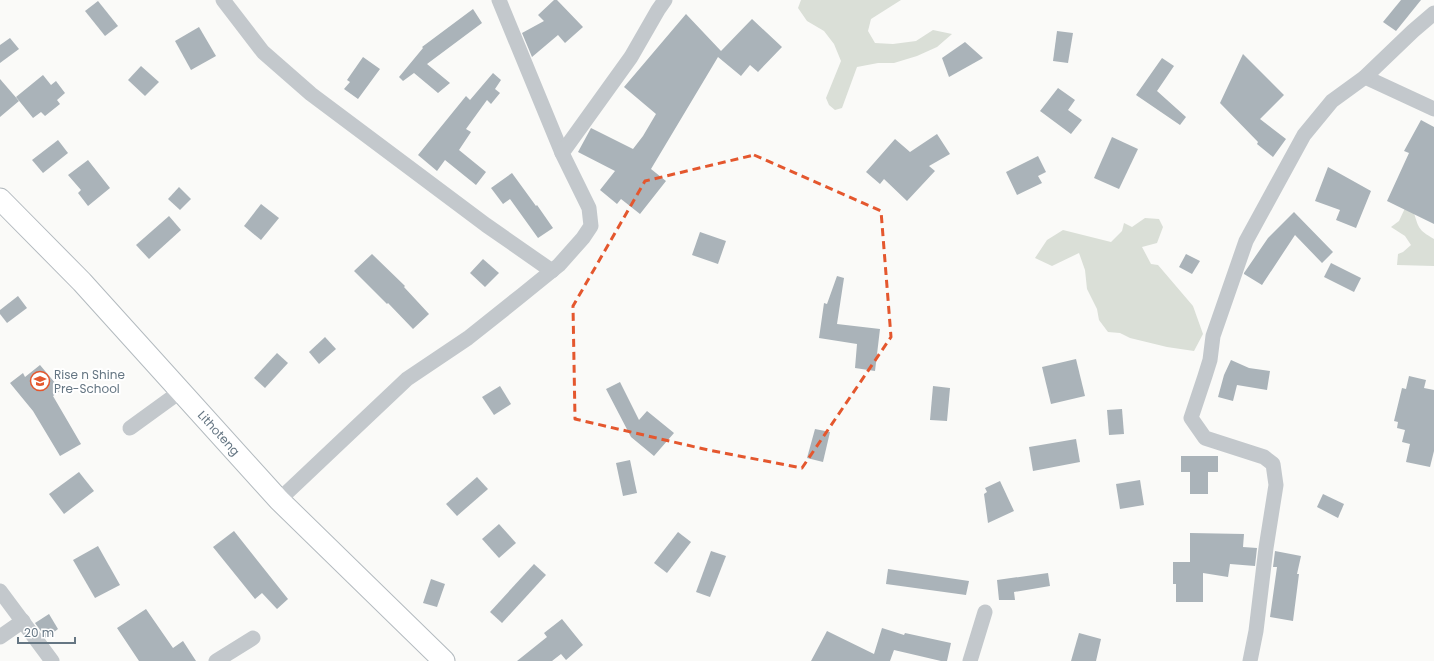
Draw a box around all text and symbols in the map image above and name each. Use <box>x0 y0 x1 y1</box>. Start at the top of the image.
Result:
place label: Rise n Shine Pre-School <box>54 366 125 397</box>
school or university icon: Rise n Shine Pre-School <box>29 370 51 392</box>
street label: Lithoteng <box>194 407 244 459</box>
scale bar <box>18 619 75 645</box>
text: 20 m <box>24 624 54 641</box>

